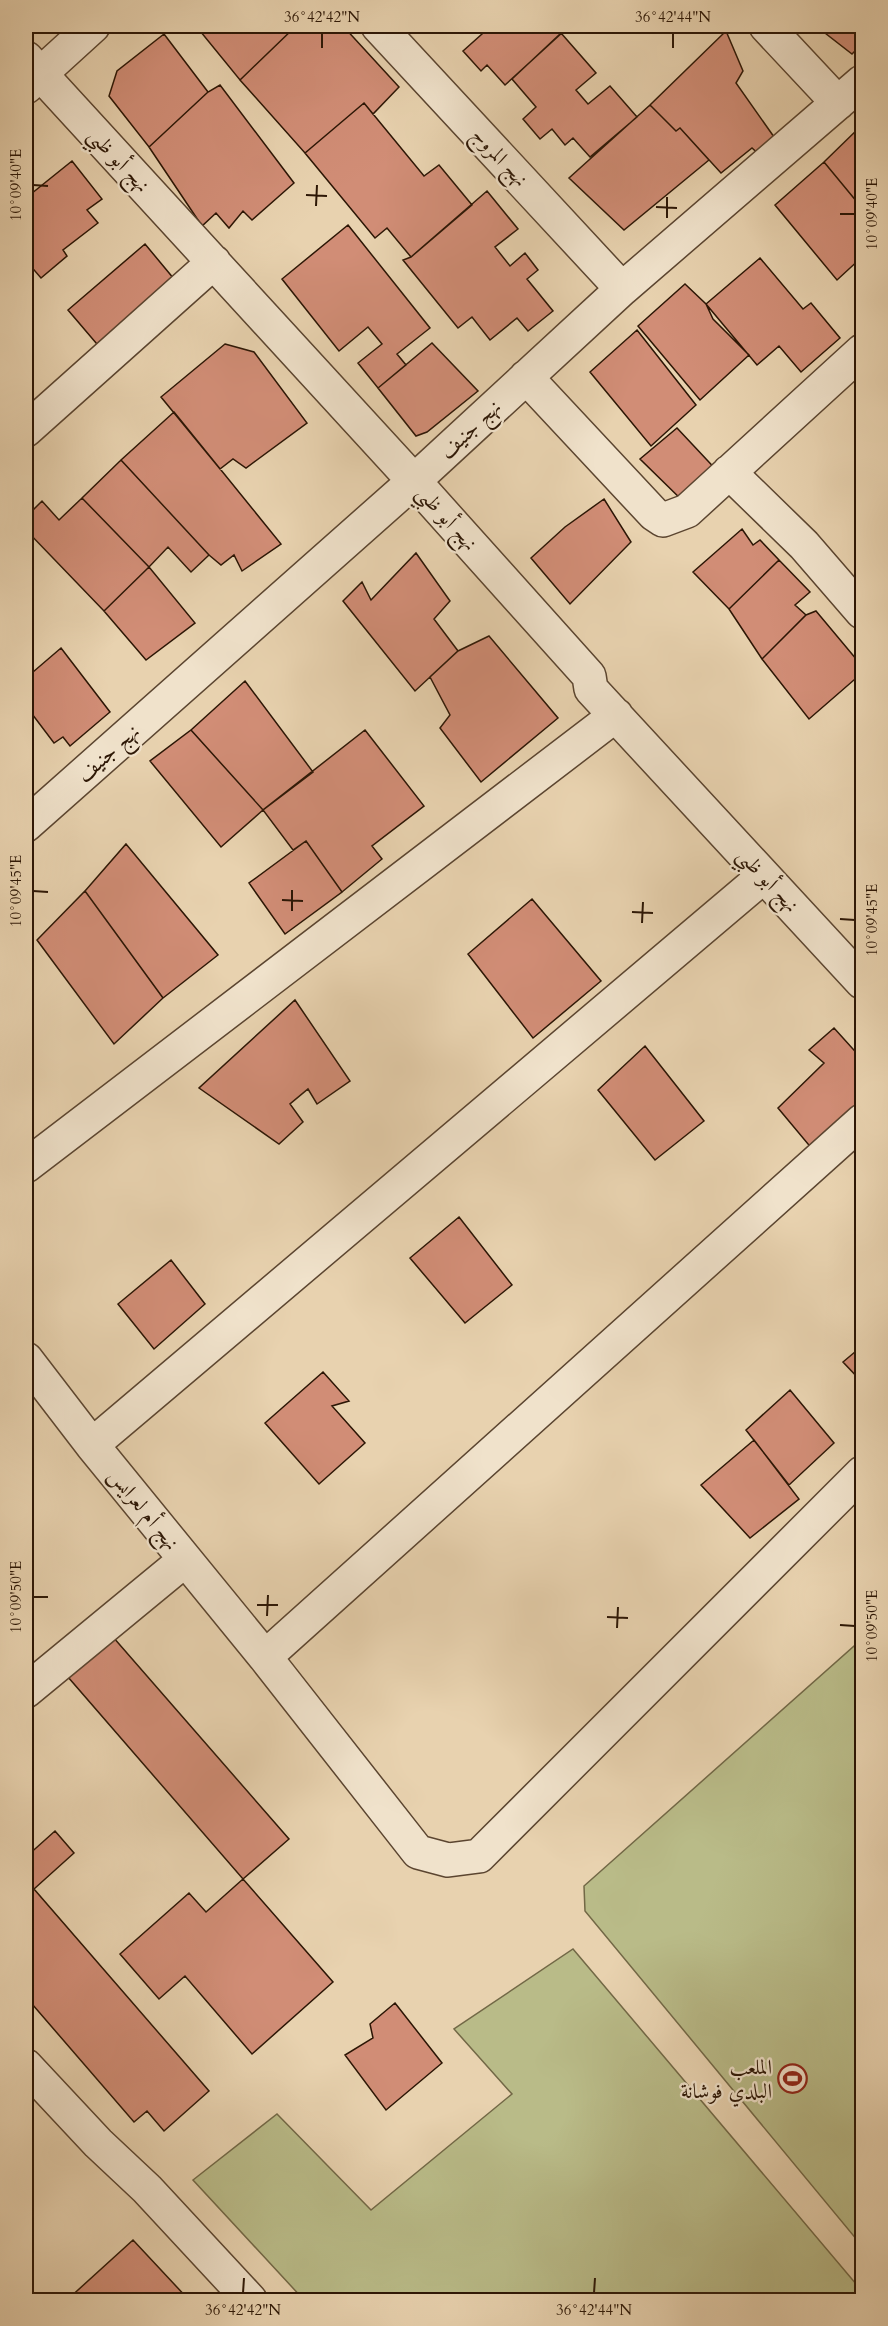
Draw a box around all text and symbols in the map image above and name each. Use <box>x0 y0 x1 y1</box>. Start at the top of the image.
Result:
text: 36°42'42"N <box>284 7 360 27</box>
text: 36°42'44"N <box>635 7 711 27</box>
street label: نهج أبو ظبي <box>77 121 157 203</box>
street label: نهج المروج <box>462 121 535 196</box>
text: 10°09'40"E <box>6 149 26 221</box>
text: 10°09'40"E <box>862 178 882 250</box>
street label: نهج جنيف <box>433 393 511 469</box>
street label: نهج أبو ظبي <box>406 479 485 561</box>
street label: نهج جنيف <box>70 718 149 792</box>
street label: نهج أبو ظبي <box>726 841 806 923</box>
text: 10°09'45"E <box>6 855 26 927</box>
text: 10°09'45"E <box>862 884 882 956</box>
street label: نهج أم لعرايس <box>98 1461 187 1559</box>
text: 10°09'50"E <box>6 1561 26 1633</box>
text: 10°09'50"E <box>862 1590 882 1662</box>
place label: الملعب البلدي فوشانة <box>681 2053 772 2107</box>
sports icon: الملعب البلدي فوشانة <box>777 2063 809 2095</box>
text: 36°42'42"N <box>205 2300 281 2320</box>
text: 36°42'44"N <box>556 2300 632 2320</box>

